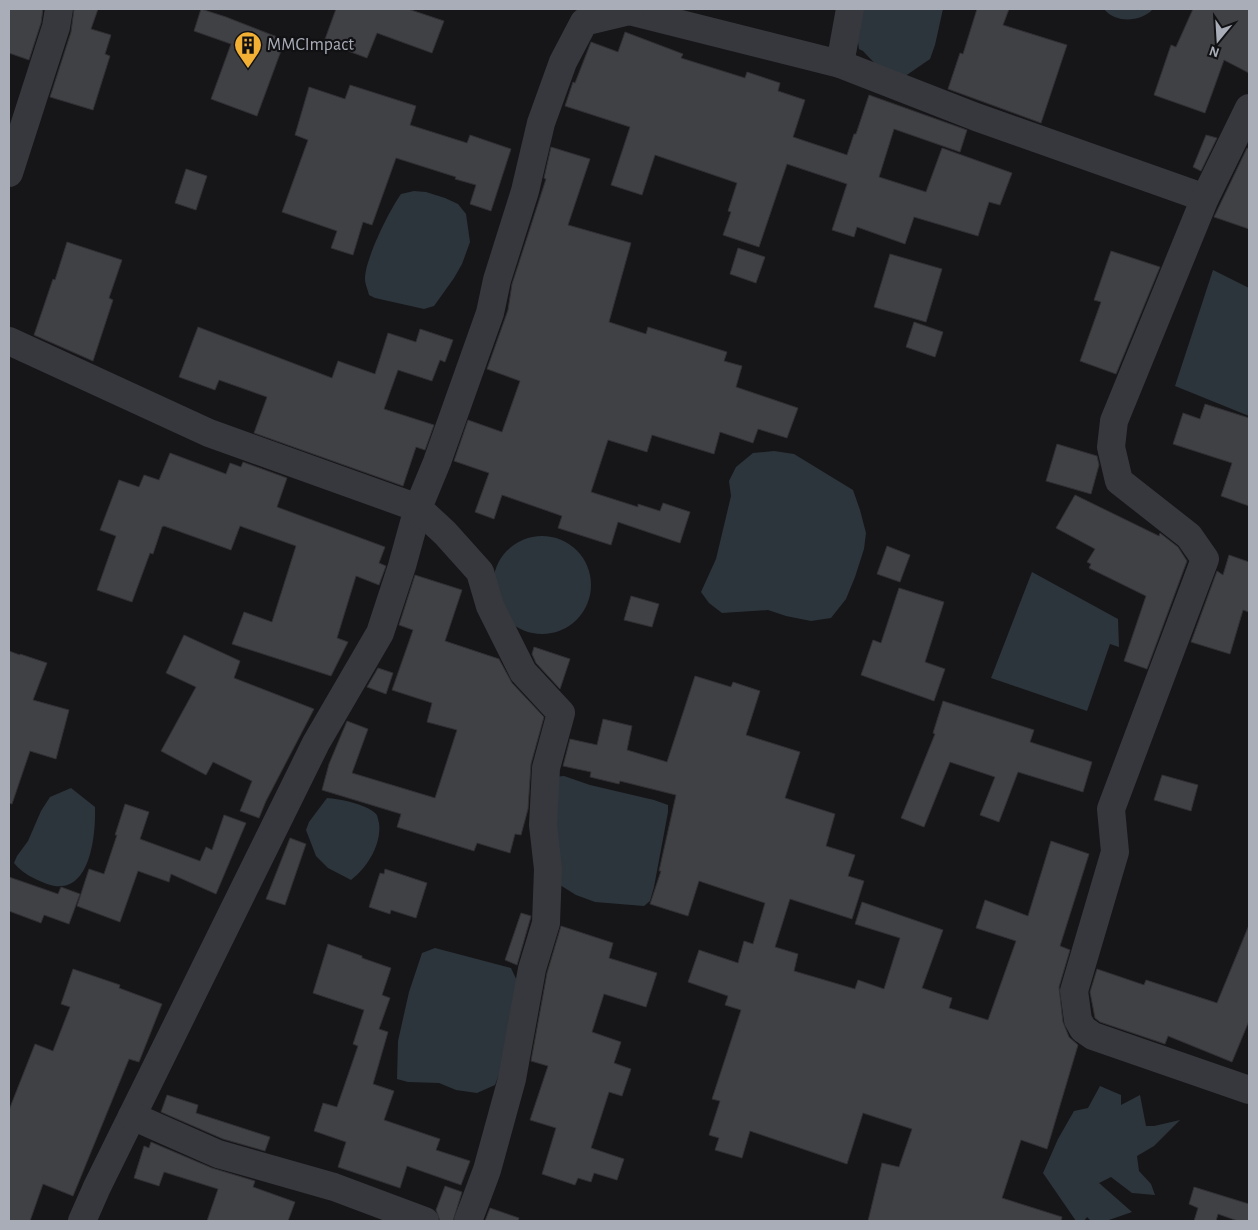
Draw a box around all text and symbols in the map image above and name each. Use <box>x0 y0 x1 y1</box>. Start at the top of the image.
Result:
north arrow <box>1193 15 1243 65</box>
building icon: MMCImpact <box>233 30 263 69</box>
place label: MMCImpact <box>267 36 354 54</box>
text: N <box>1207 43 1221 60</box>

